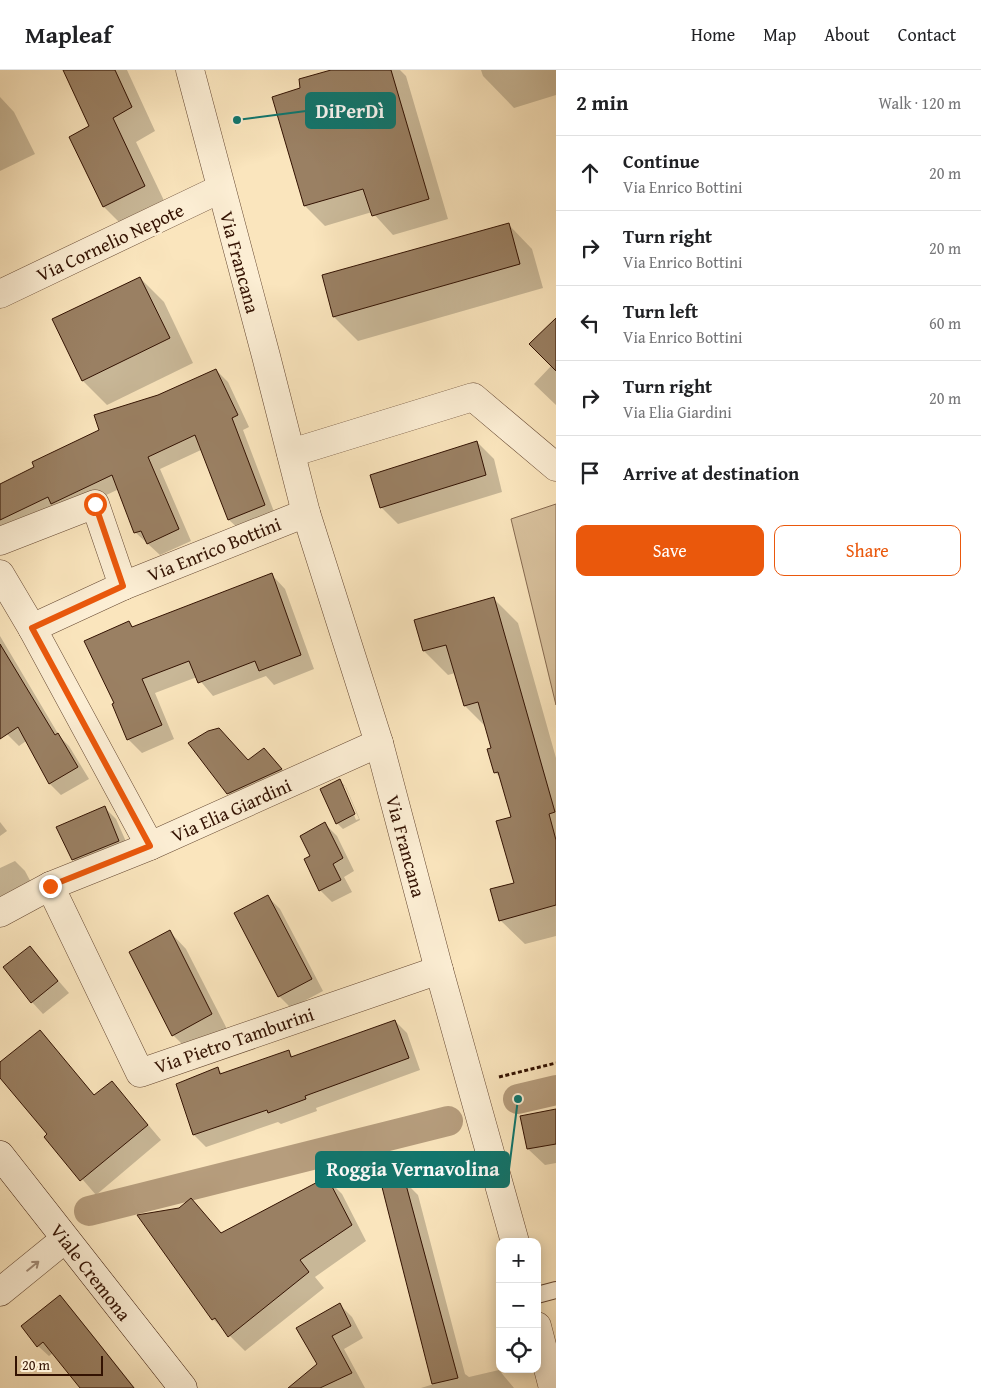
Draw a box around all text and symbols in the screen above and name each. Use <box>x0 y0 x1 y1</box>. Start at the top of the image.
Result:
text: Mapleaf <box>25 17 112 52</box>
text: Home <box>691 21 735 48</box>
text: Map <box>763 21 796 48</box>
text: About <box>824 21 870 48</box>
text: Contact <box>898 21 956 48</box>
text: 2 min <box>576 87 628 118</box>
text: Walk · 120 m <box>878 91 961 115</box>
callout: DiPerDì <box>306 93 395 128</box>
text: DiPerDì <box>315 96 385 125</box>
text: Continue <box>623 147 700 175</box>
icon: ahead <box>576 159 604 187</box>
text: 20 m <box>929 161 961 185</box>
text: Via Enrico Bottini <box>623 175 743 199</box>
street label: Via Cornelio Nepote <box>32 196 188 288</box>
street label: Via Francana <box>213 208 267 316</box>
text: Turn right <box>623 222 712 250</box>
icon: right <box>576 234 604 262</box>
text: 20 m <box>929 236 961 260</box>
text: Via Enrico Bottini <box>623 250 743 274</box>
text: Turn left <box>623 297 698 325</box>
icon: left <box>576 309 604 337</box>
text: 60 m <box>929 311 961 335</box>
text: Via Enrico Bottini <box>623 325 743 349</box>
text: Turn right <box>623 372 712 400</box>
icon: right <box>576 384 604 412</box>
text: 20 m <box>929 386 961 410</box>
text: Via Elia Giardini <box>623 400 732 424</box>
icon: arrive <box>576 459 604 487</box>
text: Arrive at destination <box>623 459 799 487</box>
route start <box>84 493 107 516</box>
street label: Via Enrico Bottini <box>143 509 285 589</box>
button: Save <box>576 525 764 576</box>
button: Share <box>774 525 961 576</box>
street label: Via Elia Giardini <box>166 771 296 849</box>
street label: Via Francana <box>379 792 433 900</box>
route end <box>39 875 62 898</box>
street label: Via Pietro Tamburini <box>150 1000 318 1080</box>
callout: Roggia Vernavolina <box>316 1152 509 1187</box>
text: Roggia Vernavolina <box>327 1154 500 1183</box>
street label: Viale Cremona <box>44 1217 138 1327</box>
map controls <box>496 1238 541 1373</box>
button: + <box>496 1238 541 1283</box>
one-way arrow <box>26 1260 39 1271</box>
button: − <box>496 1283 541 1328</box>
button: locate <box>496 1328 541 1373</box>
scale bar <box>15 1353 102 1376</box>
text: 20 m <box>22 1355 50 1375</box>

